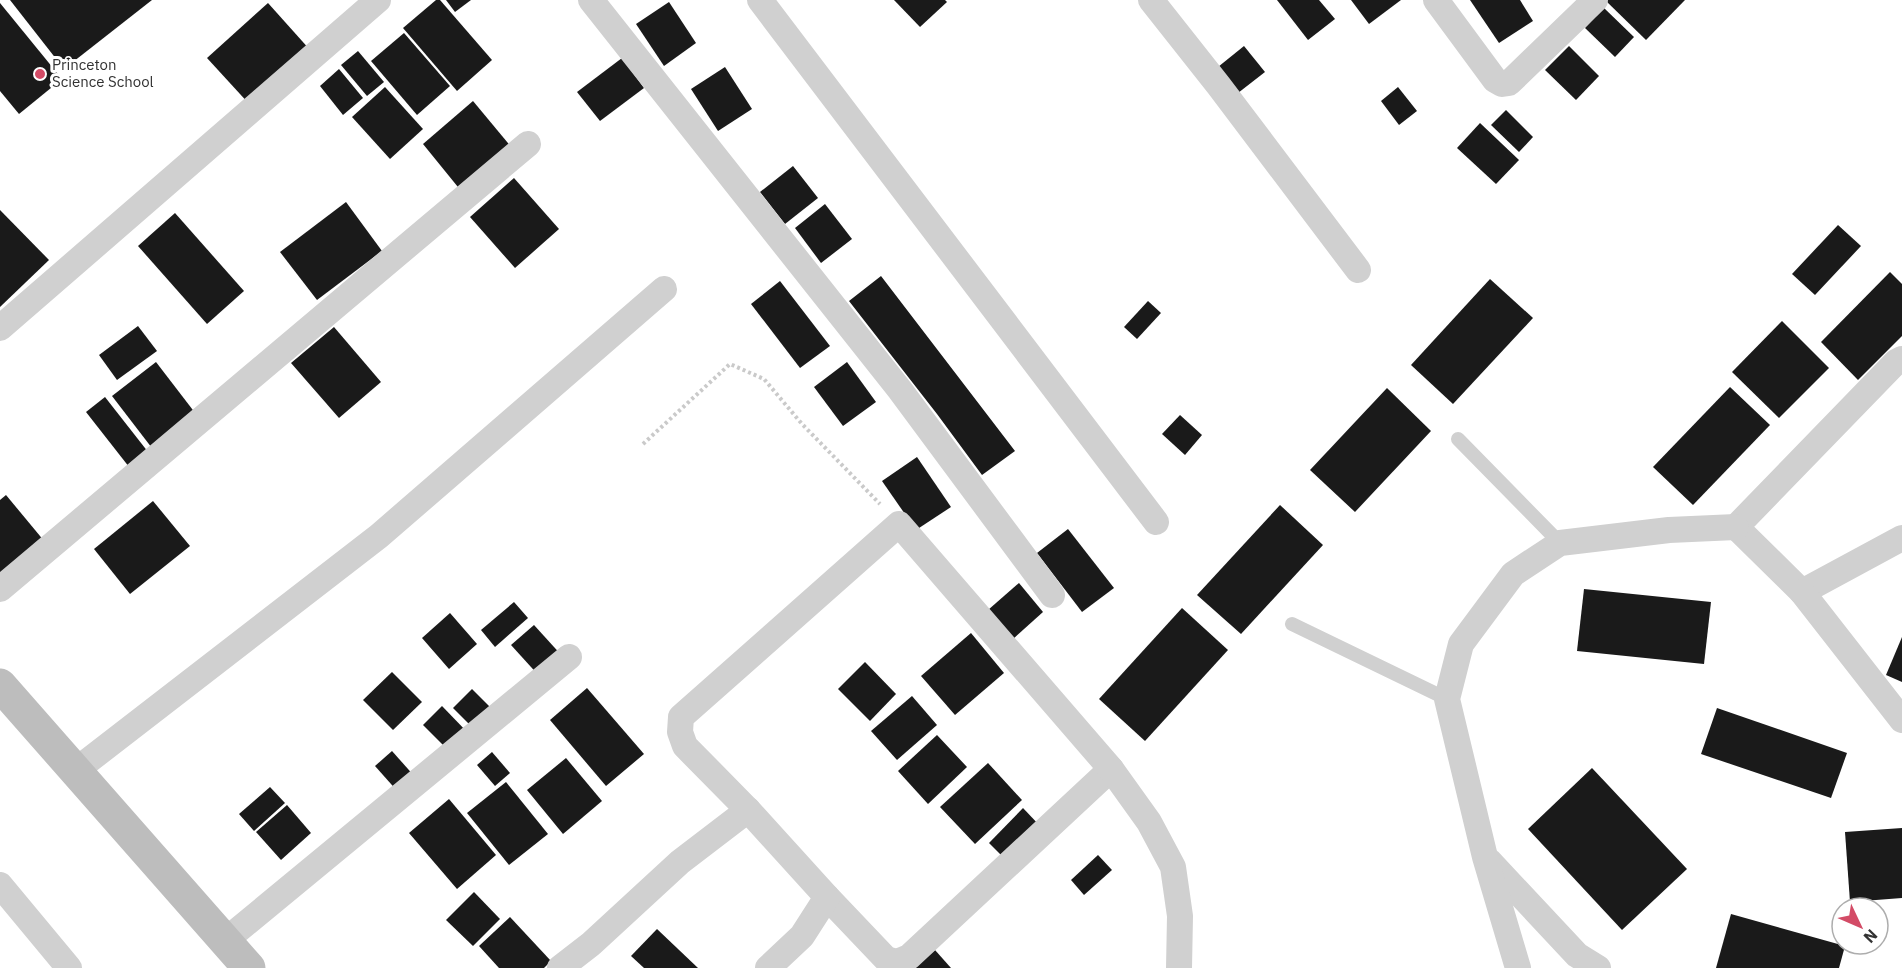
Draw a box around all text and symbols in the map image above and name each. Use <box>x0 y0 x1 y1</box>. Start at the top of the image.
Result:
place label: Princeton Science School <box>52 55 154 91</box>
marker: Princeton Science School <box>33 67 47 81</box>
north arrow <box>1830 896 1890 956</box>
text: N <box>1860 925 1882 948</box>

